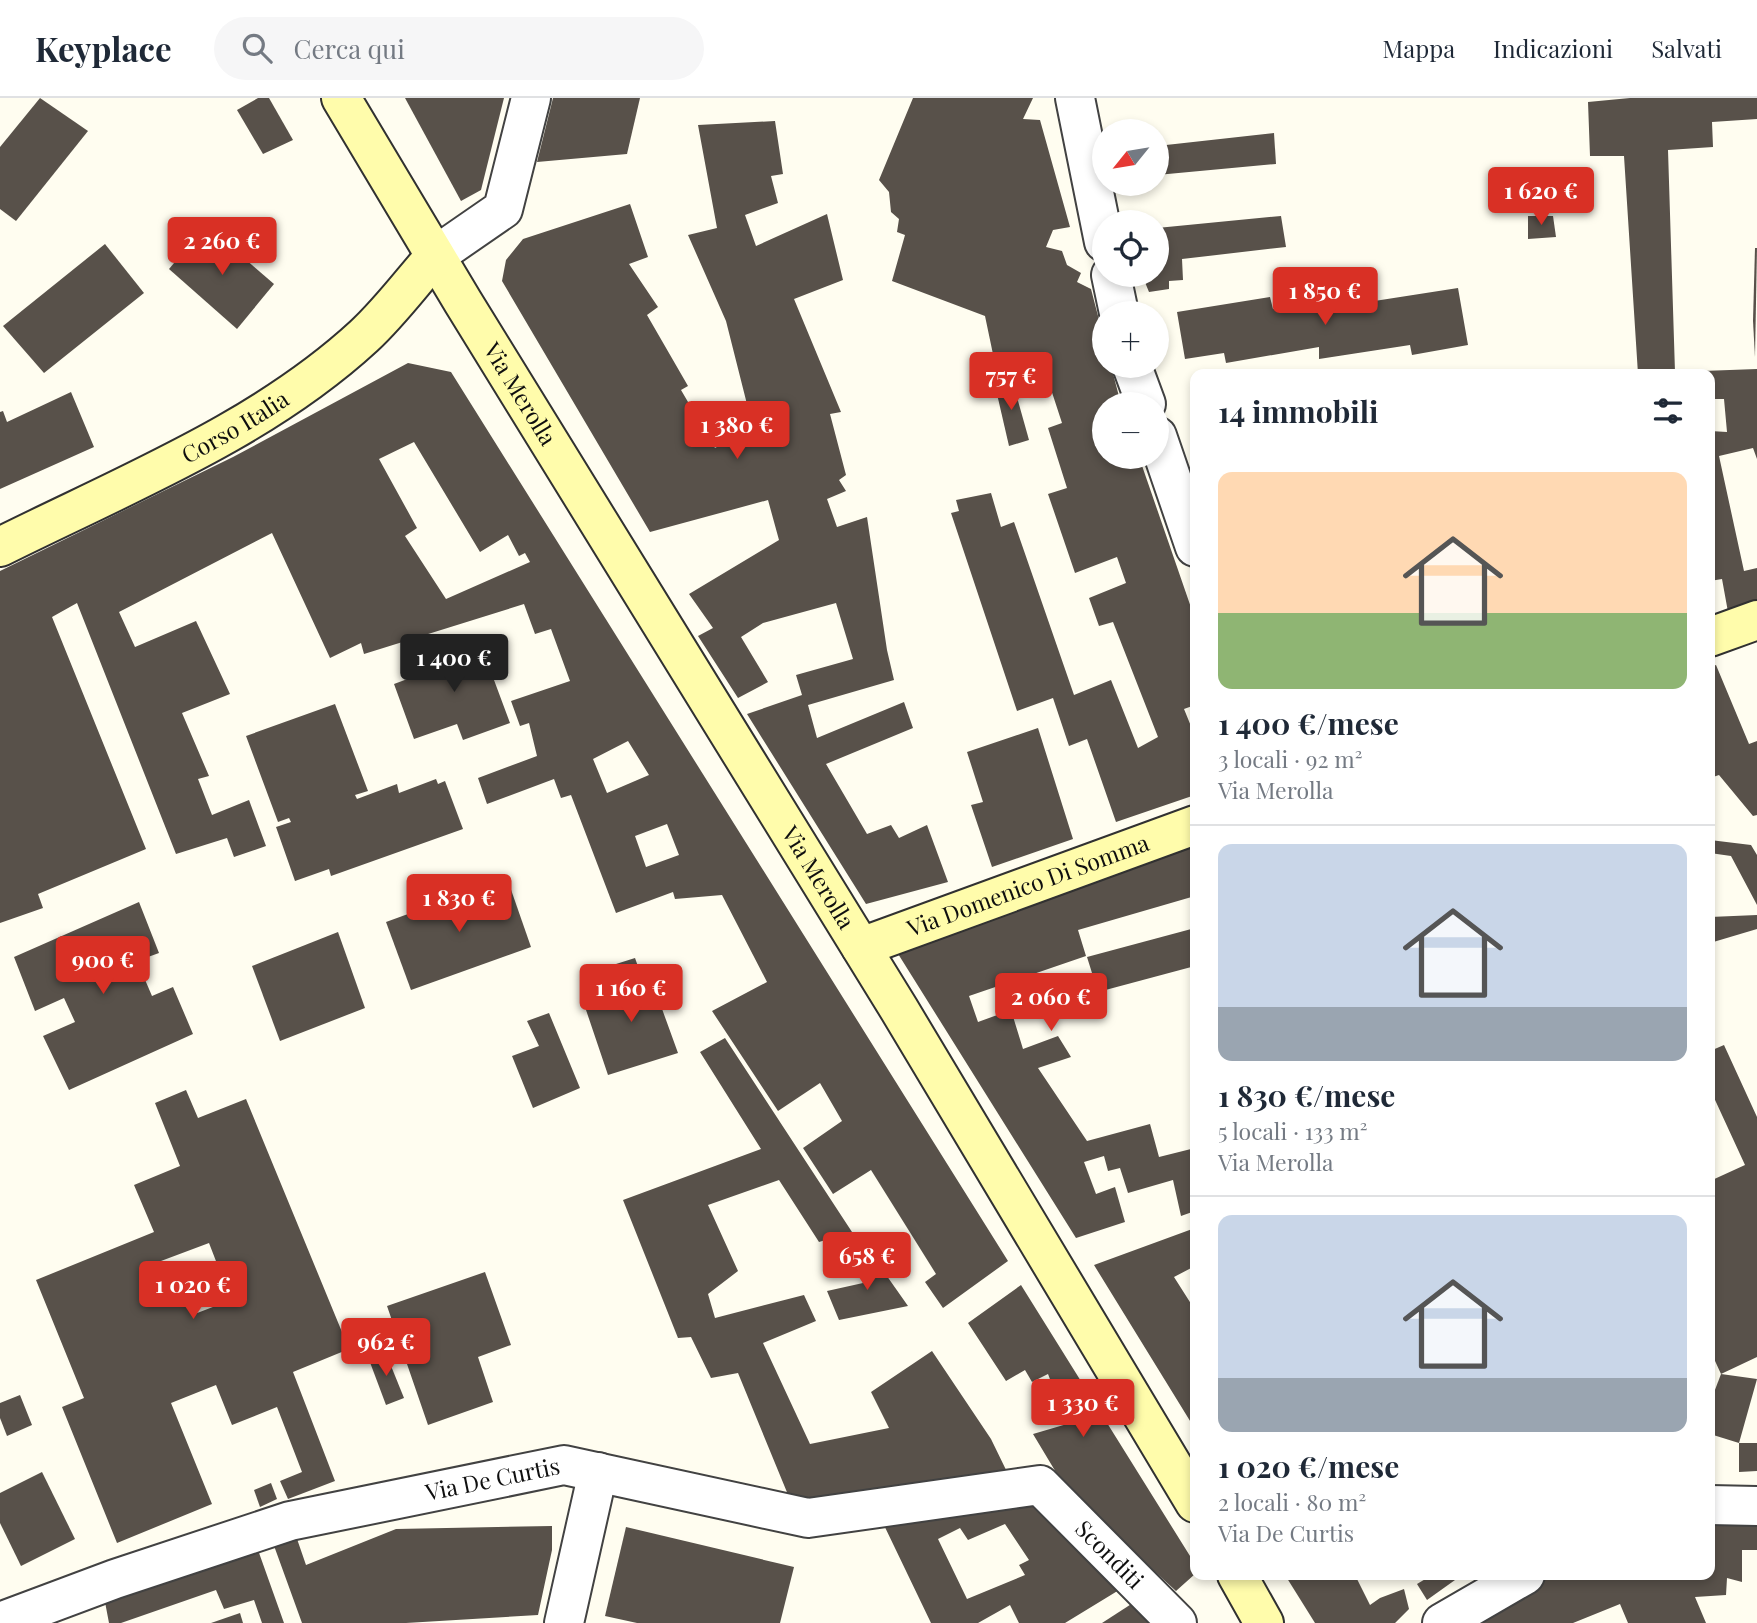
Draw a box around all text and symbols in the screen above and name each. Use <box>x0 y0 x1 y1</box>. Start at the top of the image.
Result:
search box <box>214 17 704 80</box>
text: Keyplace <box>35 26 172 70</box>
icon: search <box>238 29 276 67</box>
text: Cerca qui <box>294 31 405 66</box>
text: Mappa <box>1383 32 1455 64</box>
text: Indicazioni <box>1493 32 1613 64</box>
text: Salvati <box>1651 32 1722 64</box>
north arrow <box>1092 119 1169 196</box>
map controls <box>1092 119 1169 469</box>
pin: 1 620 € <box>1476 167 1606 227</box>
text: 1 620 € <box>1504 174 1578 205</box>
button: locate <box>1092 210 1169 287</box>
pin: 2 260 € <box>157 218 287 277</box>
text: 2 260 € <box>184 224 260 255</box>
pin: 1 850 € <box>1260 268 1390 327</box>
text: 1 850 € <box>1289 274 1361 305</box>
button: + <box>1092 301 1169 378</box>
street label: Via Merolla <box>477 335 565 451</box>
pin: 757 € <box>962 352 1060 412</box>
text: 757 € <box>985 359 1037 390</box>
street label: Corso Italia <box>176 382 295 470</box>
text: 14 immobili <box>1218 391 1379 431</box>
button: − <box>1092 392 1169 469</box>
icon: filters <box>1649 392 1687 430</box>
pin: 1 380 € <box>672 402 802 461</box>
text: 1 380 € <box>700 408 774 439</box>
icon: home <box>1390 518 1516 644</box>
pin: 1 400 € <box>389 634 519 694</box>
text: 1 400 € <box>416 641 492 672</box>
text: 1 400 €/mese <box>1218 703 1399 743</box>
text: 3 locali · 92 m² <box>1218 743 1363 774</box>
text: Via Merolla <box>1218 774 1334 805</box>
street label: Via Merolla <box>775 819 863 935</box>
street label: Via Domenico Di Somma <box>901 826 1153 943</box>
pin: 1 830 € <box>394 874 524 934</box>
text: 1 830 € <box>423 881 495 912</box>
icon: home <box>1390 890 1516 1016</box>
pin: 900 € <box>54 936 152 996</box>
text: 900 € <box>72 943 134 974</box>
pin: 1 160 € <box>566 964 696 1024</box>
text: 1 160 € <box>596 971 666 1002</box>
pin: 2 060 € <box>986 974 1116 1033</box>
text: 2 060 € <box>1011 980 1091 1011</box>
text: 1 830 €/mese <box>1218 1075 1395 1115</box>
text: 5 locali · 133 m² <box>1218 1115 1367 1146</box>
text: Via Merolla <box>1218 1146 1334 1177</box>
pin: 658 € <box>818 1232 916 1292</box>
text: 658 € <box>839 1239 895 1270</box>
icon: home <box>1390 1261 1516 1387</box>
pin: 1 020 € <box>128 1262 258 1321</box>
text: 1 020 € <box>155 1268 231 1299</box>
pin: 962 € <box>337 1318 435 1378</box>
text: 962 € <box>357 1325 415 1356</box>
pin: 1 330 € <box>1018 1380 1148 1439</box>
text: 1 330 € <box>1047 1386 1119 1417</box>
text: 1 020 €/mese <box>1218 1446 1399 1486</box>
street label: Via De Curtis <box>422 1449 562 1507</box>
text: 2 locali · 80 m² <box>1218 1486 1366 1517</box>
street label: Sconditi <box>1069 1513 1151 1595</box>
text: Via De Curtis <box>1218 1517 1354 1548</box>

